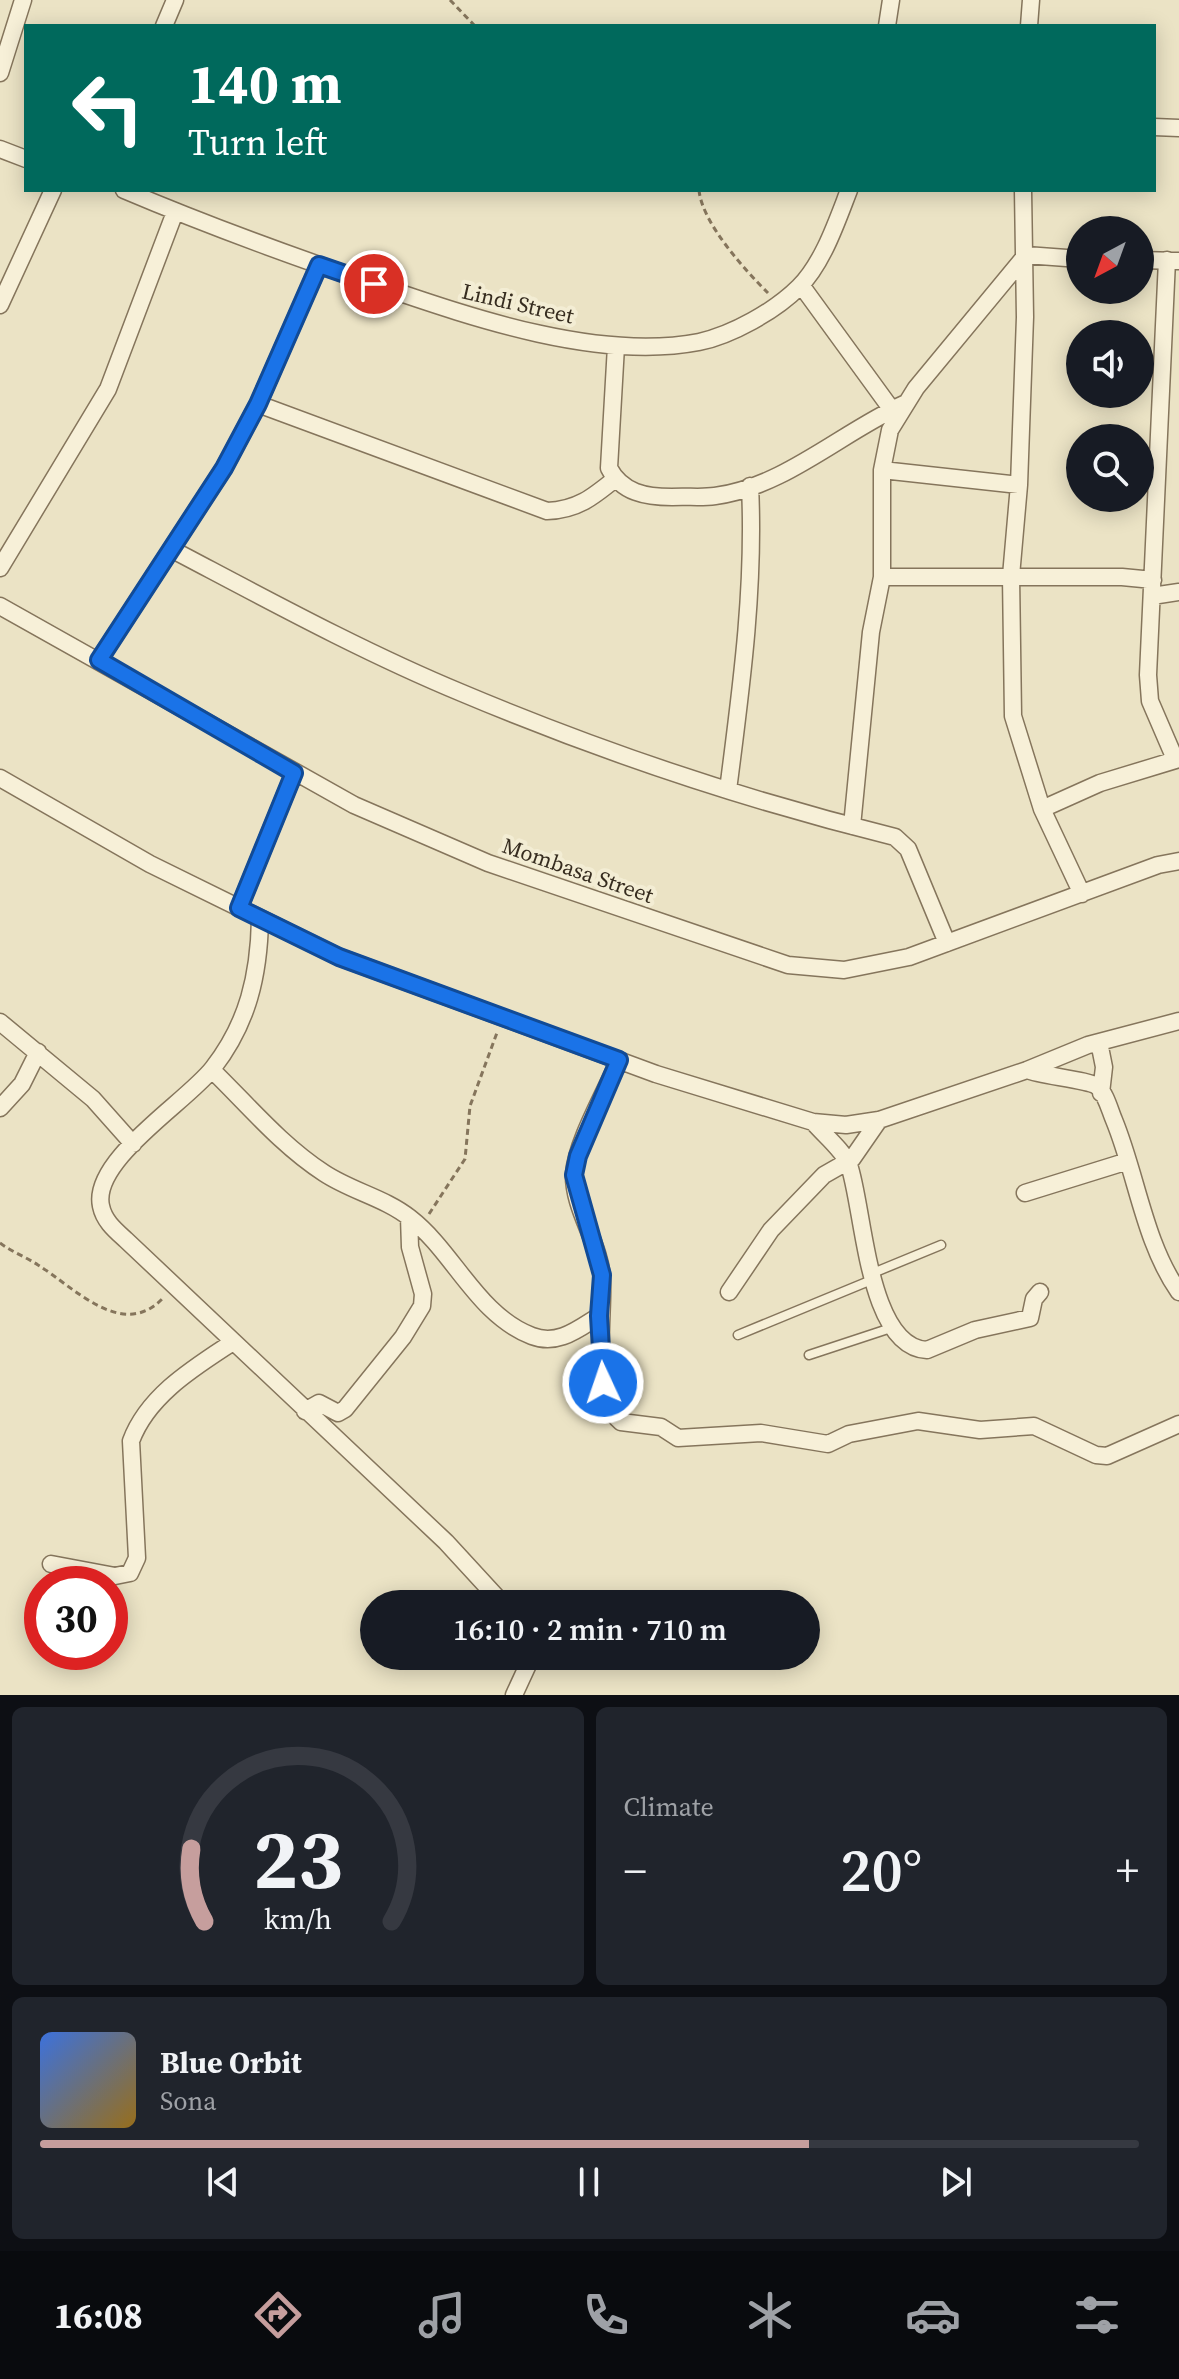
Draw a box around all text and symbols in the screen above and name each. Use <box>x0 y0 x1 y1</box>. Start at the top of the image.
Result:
text: 140 m <box>188 45 342 122</box>
icon: left <box>56 56 160 160</box>
text: Turn left <box>188 118 327 167</box>
north arrow <box>1066 216 1154 304</box>
map controls <box>1066 216 1154 512</box>
pin <box>340 250 408 318</box>
icon: arrive <box>352 262 396 306</box>
street label: Lindi Street <box>459 276 578 331</box>
button: sound <box>1066 320 1154 408</box>
button: search <box>1066 424 1154 512</box>
street label: Mombasa Street <box>498 830 658 910</box>
position arrow <box>561 1341 645 1425</box>
speed limit sign: 30 <box>24 1566 128 1670</box>
text: 16:10 · 2 min · 710 m <box>453 1609 727 1650</box>
text: Climate <box>624 1789 714 1825</box>
text: 23 <box>253 1802 343 1916</box>
text: 20° <box>840 1829 922 1911</box>
text: − <box>624 1840 647 1901</box>
text: + <box>1116 1840 1139 1901</box>
text: km/h <box>264 1899 332 1939</box>
text: Blue Orbit <box>160 2042 302 2083</box>
text: Sona <box>160 2083 217 2119</box>
icon: previous <box>201 2160 245 2204</box>
icon: pause <box>567 2160 611 2204</box>
icon: next <box>934 2160 978 2204</box>
icon: directions <box>250 2287 306 2343</box>
icon: music <box>414 2287 470 2343</box>
icon: phone <box>578 2287 634 2343</box>
icon: climate <box>742 2287 798 2343</box>
icon: car <box>905 2287 961 2343</box>
icon: filters <box>1069 2287 1125 2343</box>
text: 16:08 <box>54 2291 143 2340</box>

